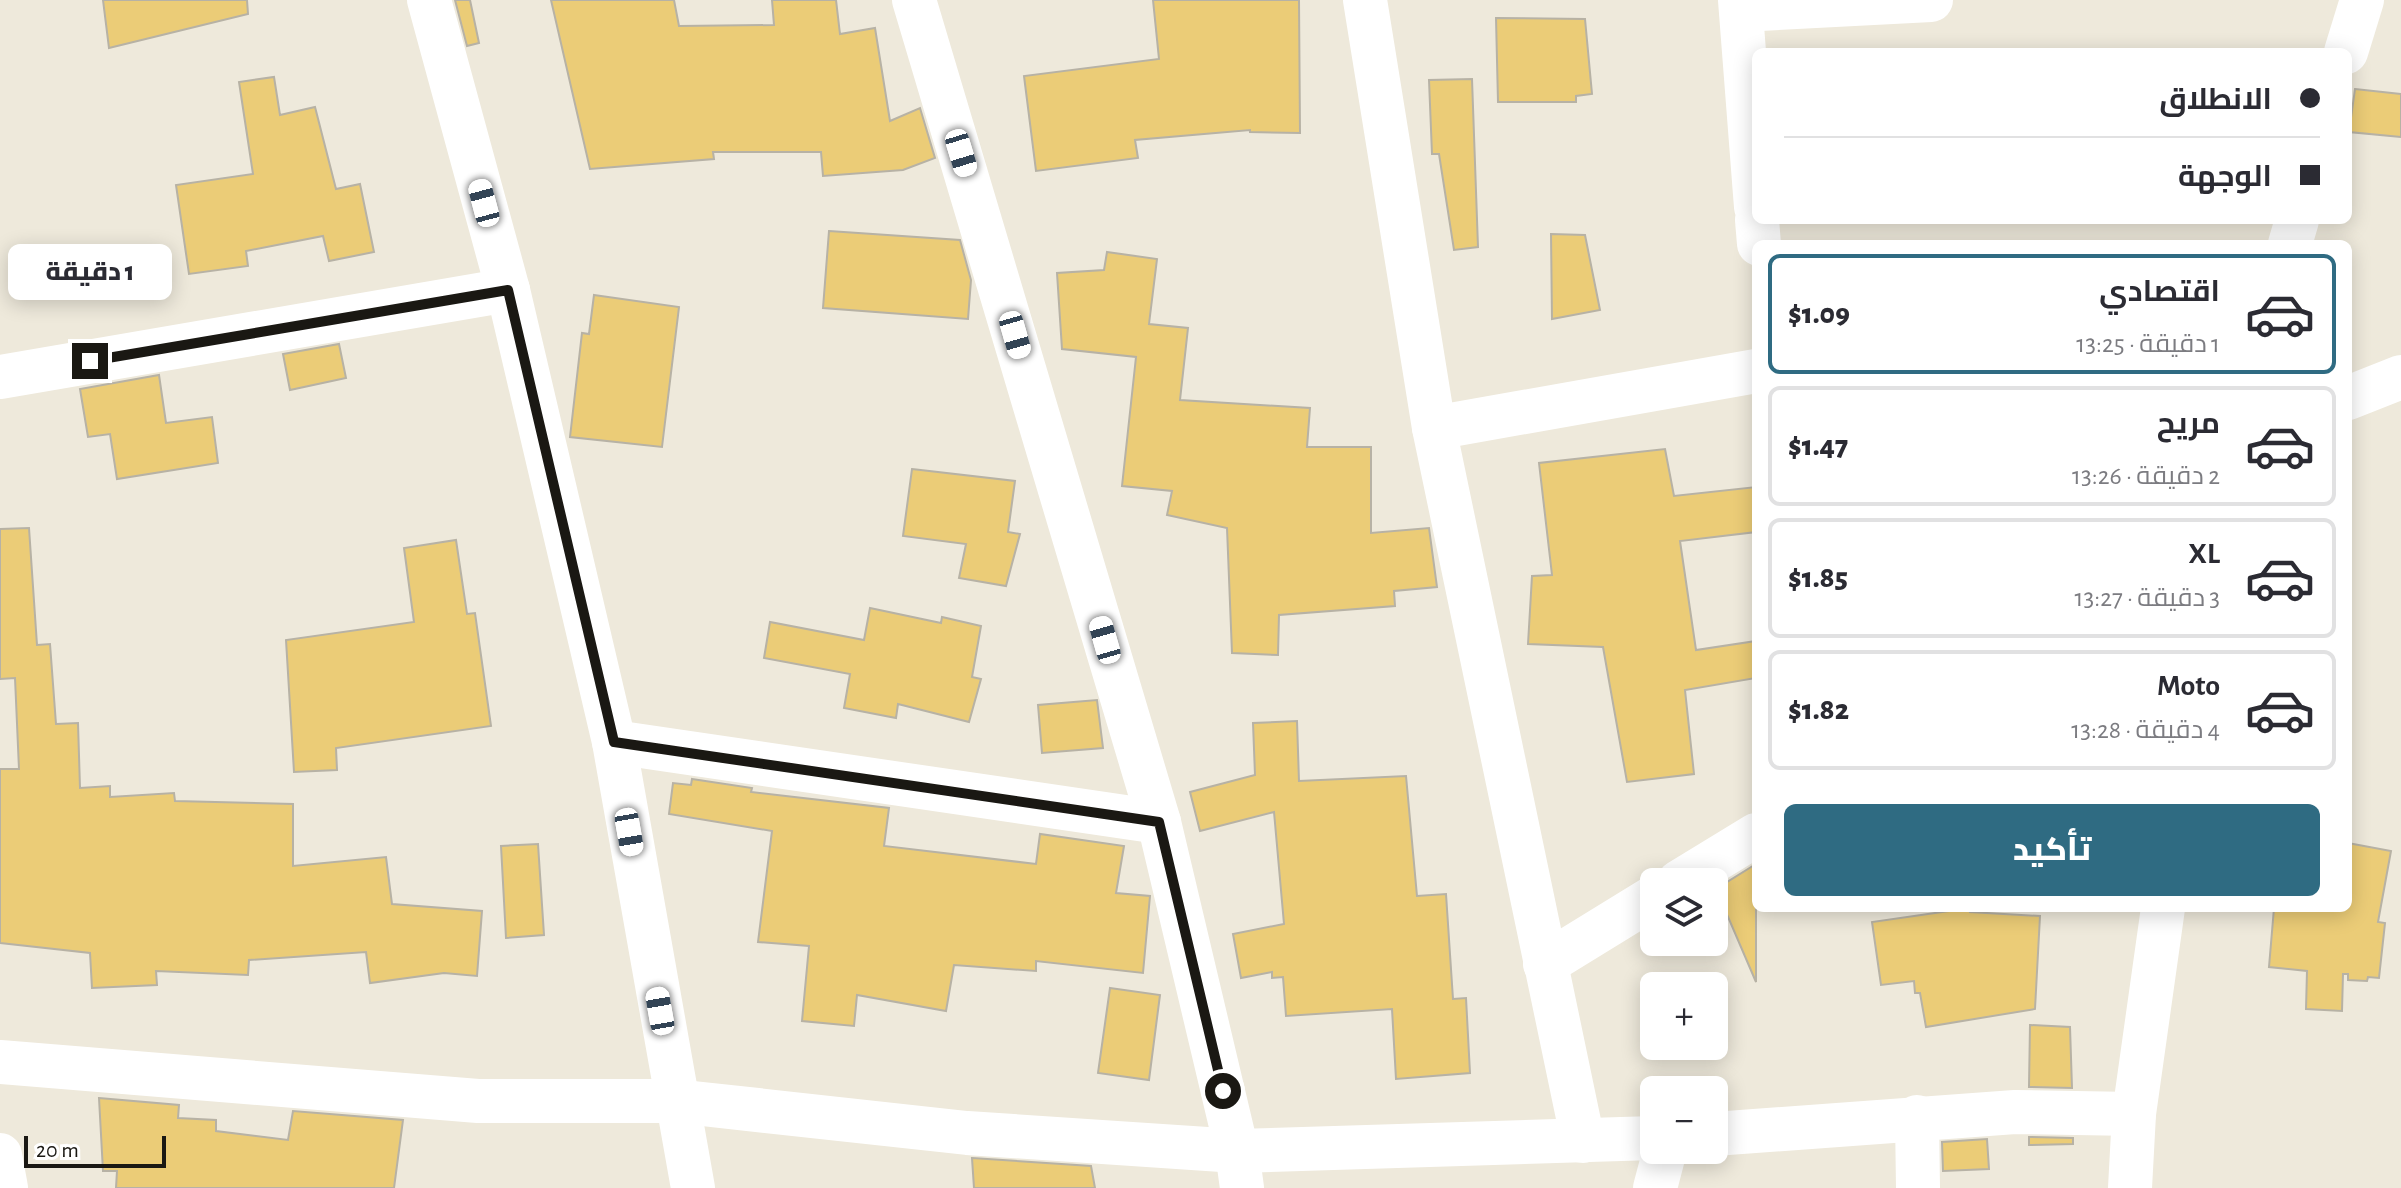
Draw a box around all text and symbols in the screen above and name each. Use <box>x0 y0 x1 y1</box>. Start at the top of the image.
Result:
text: الانطلاق <box>2159 85 2272 115</box>
car <box>943 127 979 179</box>
text: الوجهة <box>2178 162 2272 192</box>
car <box>466 177 502 229</box>
callout: 1 دقيقة <box>8 245 172 301</box>
text: 1 دقيقة <box>46 259 134 285</box>
text: اقتصادي <box>2099 277 2220 307</box>
icon: car <box>2244 278 2316 350</box>
text: $1.09 <box>1788 299 1850 329</box>
car <box>997 309 1033 361</box>
text: 1 دقيقة · 13:25 <box>2076 331 2220 357</box>
route end <box>72 343 108 379</box>
text: مريح <box>2157 409 2220 439</box>
icon: car <box>2244 410 2316 482</box>
text: $1.47 <box>1788 431 1848 461</box>
text: 2 دقيقة · 13:26 <box>2072 463 2220 489</box>
text: XL <box>2188 539 2220 569</box>
icon: car <box>2244 542 2316 614</box>
text: $1.85 <box>1788 563 1848 593</box>
text: 3 دقيقة · 13:27 <box>2075 585 2220 611</box>
car <box>1087 614 1123 666</box>
text: Moto <box>2157 671 2220 701</box>
icon: car <box>2244 674 2316 746</box>
text: $1.82 <box>1788 695 1849 725</box>
text: 4 دقيقة · 13:28 <box>2071 717 2220 743</box>
button: تأكيد <box>1784 804 2320 896</box>
car <box>613 806 645 858</box>
map controls <box>1640 868 1728 1164</box>
button: layers <box>1640 868 1728 956</box>
button: + <box>1640 972 1728 1060</box>
car <box>644 985 676 1037</box>
route start <box>1205 1073 1241 1109</box>
button: − <box>1640 1076 1728 1164</box>
scale bar <box>24 1132 166 1168</box>
text: 20 m <box>36 1139 79 1161</box>

